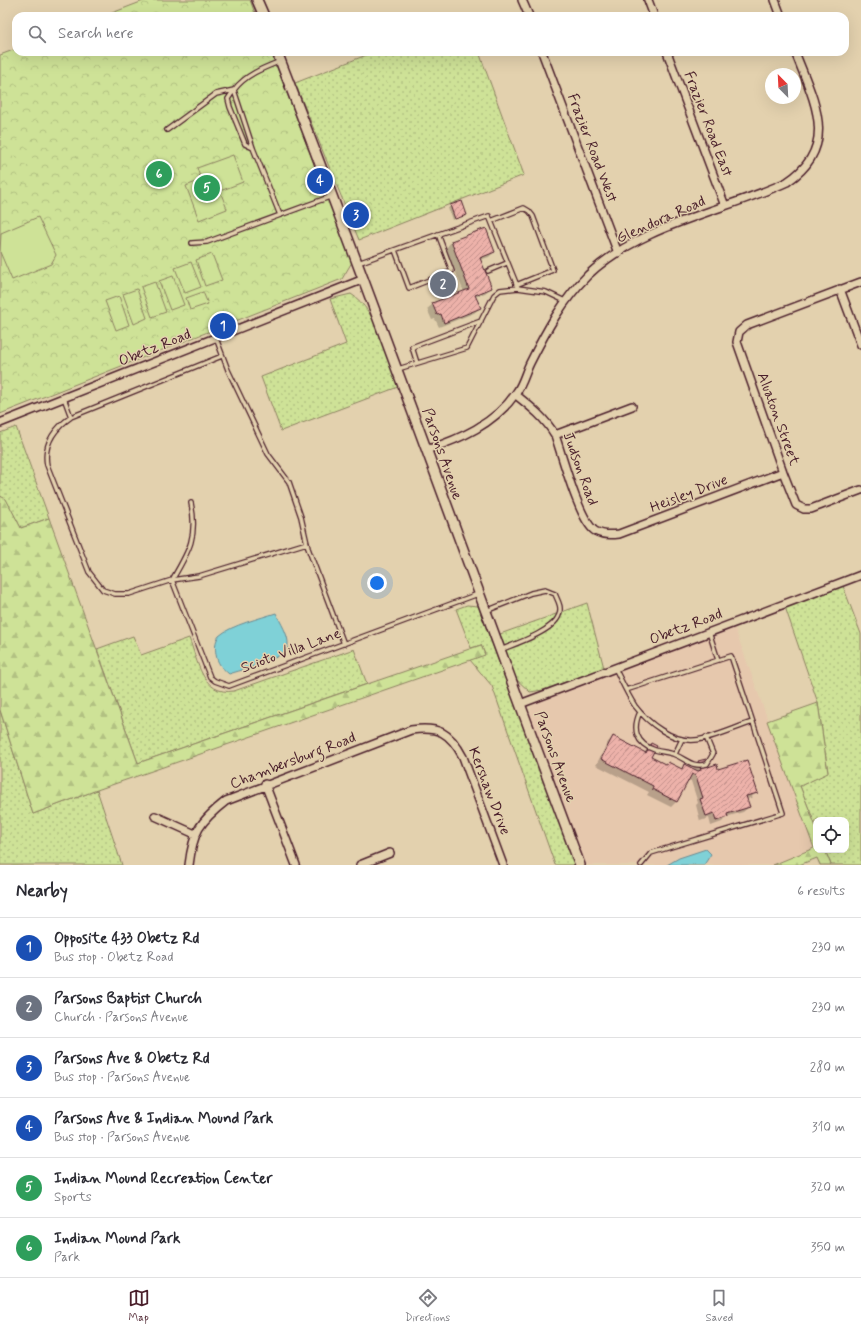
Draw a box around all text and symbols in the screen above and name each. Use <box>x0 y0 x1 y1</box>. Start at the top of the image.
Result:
search box <box>12 12 849 56</box>
icon: search <box>26 23 48 45</box>
text: Search here <box>58 24 134 44</box>
north arrow <box>765 68 801 104</box>
street label: Frazier Road East <box>679 69 737 180</box>
street label: Frazier Road West <box>562 91 622 206</box>
pin: 6 <box>146 159 172 189</box>
pin: 4 <box>307 166 333 196</box>
pin: 5 <box>194 173 220 203</box>
street label: Glendora Road <box>613 191 709 249</box>
pin: 3 <box>343 200 369 230</box>
pin: 2 <box>430 269 456 299</box>
pin: 1 <box>210 311 236 341</box>
street label: Obetz Road <box>116 324 194 372</box>
street label: Aluaton Street <box>752 370 804 468</box>
street label: Parsons Avenue <box>417 405 467 503</box>
street label: Judson Road <box>557 430 603 508</box>
street label: Heisley Drive <box>647 470 731 518</box>
your location <box>367 573 387 593</box>
street label: Obetz Road <box>647 604 725 650</box>
street label: Scioto Villa Lane <box>238 624 344 678</box>
street label: Parsons Avenue <box>529 708 581 806</box>
street label: Chambersburg Road <box>227 728 359 795</box>
street label: Kershaw Drive <box>463 744 515 838</box>
map controls <box>813 817 849 853</box>
button: locate <box>813 817 849 853</box>
text: Nearby <box>16 880 68 902</box>
text: 6 results <box>797 883 845 900</box>
text: Opposite 433 Obetz Rd <box>54 929 199 949</box>
text: 1 <box>26 939 32 956</box>
text: 230 m <box>811 939 845 956</box>
text: Bus stop · Obetz Road <box>54 949 173 966</box>
text: Parsons Baptist Church <box>54 989 202 1009</box>
text: 2 <box>26 999 32 1016</box>
text: 230 m <box>811 999 845 1016</box>
text: Church · Parsons Avenue <box>54 1009 188 1026</box>
text: Parsons Ave & Obetz Rd <box>54 1049 210 1069</box>
text: 3 <box>26 1059 32 1076</box>
text: 280 m <box>810 1059 845 1076</box>
text: Bus stop · Parsons Avenue <box>54 1069 190 1086</box>
text: Parsons Ave & Indian Mound Park <box>54 1109 273 1129</box>
text: 4 <box>25 1119 33 1136</box>
text: 310 m <box>812 1119 845 1136</box>
text: Bus stop · Parsons Avenue <box>54 1129 190 1146</box>
text: Indian Mound Recreation Center <box>54 1169 272 1189</box>
text: 5 <box>25 1179 33 1196</box>
text: 320 m <box>811 1179 845 1196</box>
text: Sports <box>54 1189 92 1206</box>
text: Indian Mound Park <box>54 1229 180 1249</box>
text: 6 <box>26 1239 32 1256</box>
text: 350 m <box>811 1239 845 1256</box>
text: Park <box>54 1249 80 1266</box>
tab: Map <box>128 1287 150 1325</box>
tab: Directions <box>405 1287 450 1325</box>
tab: Saved <box>706 1287 733 1325</box>

